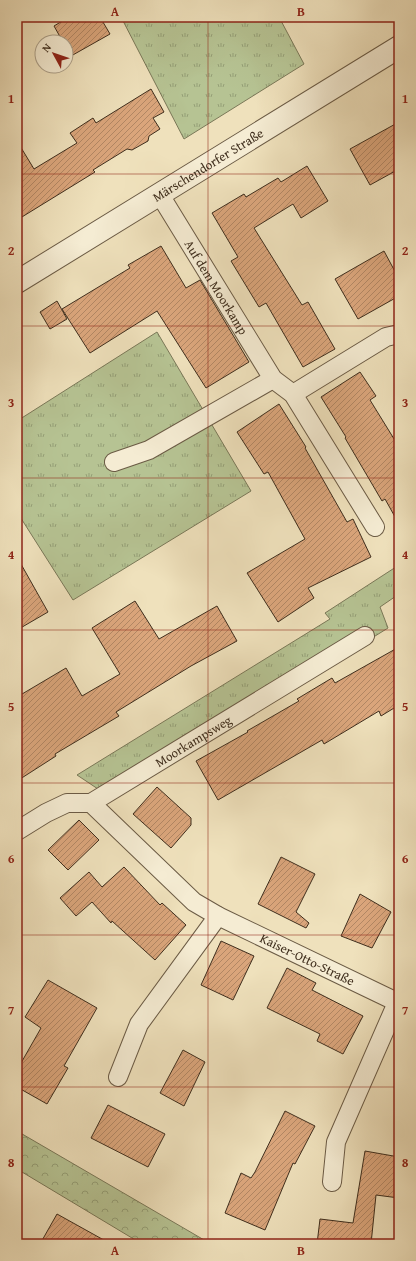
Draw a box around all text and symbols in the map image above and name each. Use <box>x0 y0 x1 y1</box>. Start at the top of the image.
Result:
text: A <box>111 2 120 21</box>
text: B <box>297 2 305 21</box>
north arrow <box>34 34 74 74</box>
text: N <box>38 39 55 56</box>
text: 1 <box>8 89 14 108</box>
text: 1 <box>402 89 408 108</box>
street label: Märschendorfer Straße <box>149 124 267 206</box>
street label: Auf dem Moorkamp <box>180 236 253 338</box>
text: 2 <box>8 241 15 260</box>
text: 2 <box>402 241 409 260</box>
text: 3 <box>8 393 14 412</box>
text: 3 <box>402 393 408 412</box>
text: 4 <box>8 545 15 564</box>
text: 4 <box>402 545 409 564</box>
text: 5 <box>8 697 15 716</box>
text: 5 <box>402 697 409 716</box>
street label: Moorkampsweg <box>152 710 236 772</box>
text: 6 <box>8 849 15 868</box>
text: 6 <box>402 849 409 868</box>
street label: Kaiser-Otto-Straße <box>257 929 358 990</box>
text: 7 <box>8 1001 15 1020</box>
text: 7 <box>402 1001 409 1020</box>
text: 8 <box>8 1153 15 1172</box>
text: 8 <box>402 1153 409 1172</box>
text: A <box>111 1241 120 1260</box>
text: B <box>297 1241 305 1260</box>

